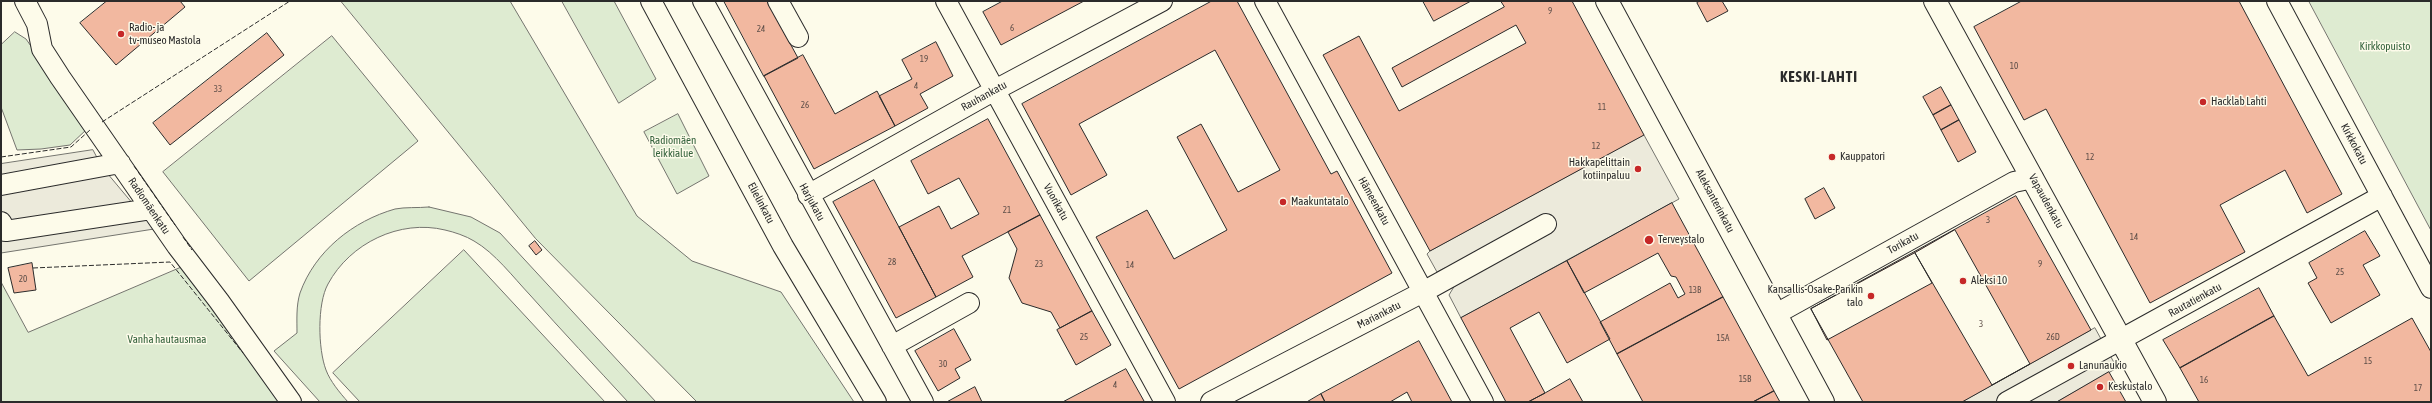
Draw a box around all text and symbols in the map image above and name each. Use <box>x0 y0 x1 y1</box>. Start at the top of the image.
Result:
house number: 9 <box>1548 6 1552 16</box>
place label: Radio- ja tv-museo Mastola <box>129 21 201 47</box>
house number: 6 <box>1010 23 1014 33</box>
house number: 24 <box>757 24 765 34</box>
marker: Radio- ja tv-museo Mastola <box>116 29 126 39</box>
park label: Kirkkopuisto <box>2360 40 2410 54</box>
house number: 19 <box>920 54 928 64</box>
house number: 10 <box>2010 61 2018 71</box>
district label: KESKI-LAHTI <box>1780 68 1858 86</box>
street label: Rauhankatu <box>959 78 1009 114</box>
house number: 4 <box>914 81 918 91</box>
house number: 33 <box>214 84 222 94</box>
place label: Hacklab Lahti <box>2211 95 2267 109</box>
marker: Hacklab Lahti <box>2198 97 2208 107</box>
house number: 26 <box>801 100 809 110</box>
house number: 11 <box>1598 102 1606 112</box>
street label: Kirkkokatu <box>2338 121 2370 167</box>
park label: Radiomäen leikkialue <box>650 134 696 160</box>
house number: 12 <box>1592 141 1600 151</box>
place label: Kauppatori <box>1840 150 1885 164</box>
marker: Kauppatori <box>1827 152 1837 162</box>
house number: 12 <box>2086 152 2094 162</box>
place label: Hakkapelittain kotiinpaluu <box>1569 156 1630 182</box>
marker: Hakkapelittain kotiinpaluu <box>1633 164 1643 174</box>
street label: Aleksanterinkatu <box>1693 167 1737 235</box>
street label: Vapaudenkatu <box>2026 172 2066 230</box>
street label: Radiomäenkatu <box>125 175 173 237</box>
street label: Hämeenkatu <box>1355 175 1393 227</box>
street label: Elielinkatu <box>745 180 777 226</box>
street label: Harjukatu <box>796 181 828 223</box>
street label: Vuorikatu <box>1041 181 1071 223</box>
place label: Maakuntatalo <box>1291 195 1349 209</box>
marker: Maakuntatalo <box>1278 197 1288 207</box>
house number: 21 <box>1003 205 1011 215</box>
house number: 3 <box>1986 215 1990 225</box>
street label: Torikatu <box>1885 229 1921 257</box>
house number: 14 <box>2130 232 2138 242</box>
place label: Terveystalo <box>1658 233 1704 247</box>
marker: Terveystalo <box>1643 234 1655 246</box>
house number: 28 <box>888 257 896 267</box>
house number: 23 <box>1035 259 1043 269</box>
house number: 9 <box>2038 259 2042 269</box>
house number: 14 <box>1126 260 1134 270</box>
house number: 25 <box>2336 267 2344 277</box>
house number: 20 <box>19 274 27 284</box>
place label: Aleksi 10 <box>1971 274 2007 288</box>
marker: Aleksi 10 <box>1958 276 1968 286</box>
street label: Rautatienkatu <box>2166 280 2224 320</box>
place label: Kansallis-Osake-Pankin talo <box>1768 283 1863 309</box>
house number: 13B <box>1689 285 1701 295</box>
marker: Kansallis-Osake-Pankin talo <box>1866 291 1876 301</box>
street label: Mariankatu <box>1355 298 1403 332</box>
house number: 3 <box>1979 319 1983 329</box>
house number: 25 <box>1080 332 1088 342</box>
house number: 26D <box>2046 332 2060 342</box>
park label: Vanha hautausmaa <box>128 333 206 347</box>
house number: 15A <box>1717 333 1729 343</box>
house number: 15 <box>2364 356 2372 366</box>
house number: 30 <box>939 359 947 369</box>
place label: Lanunaukio <box>2079 359 2127 373</box>
marker: Lanunaukio <box>2066 361 2076 371</box>
house number: 15B <box>1739 374 1751 384</box>
house number: 16 <box>2200 375 2208 385</box>
house number: 4 <box>1113 380 1117 390</box>
place label: Keskustalo <box>2108 380 2152 394</box>
marker: Keskustalo <box>2095 382 2105 392</box>
house number: 17 <box>2414 383 2422 393</box>

